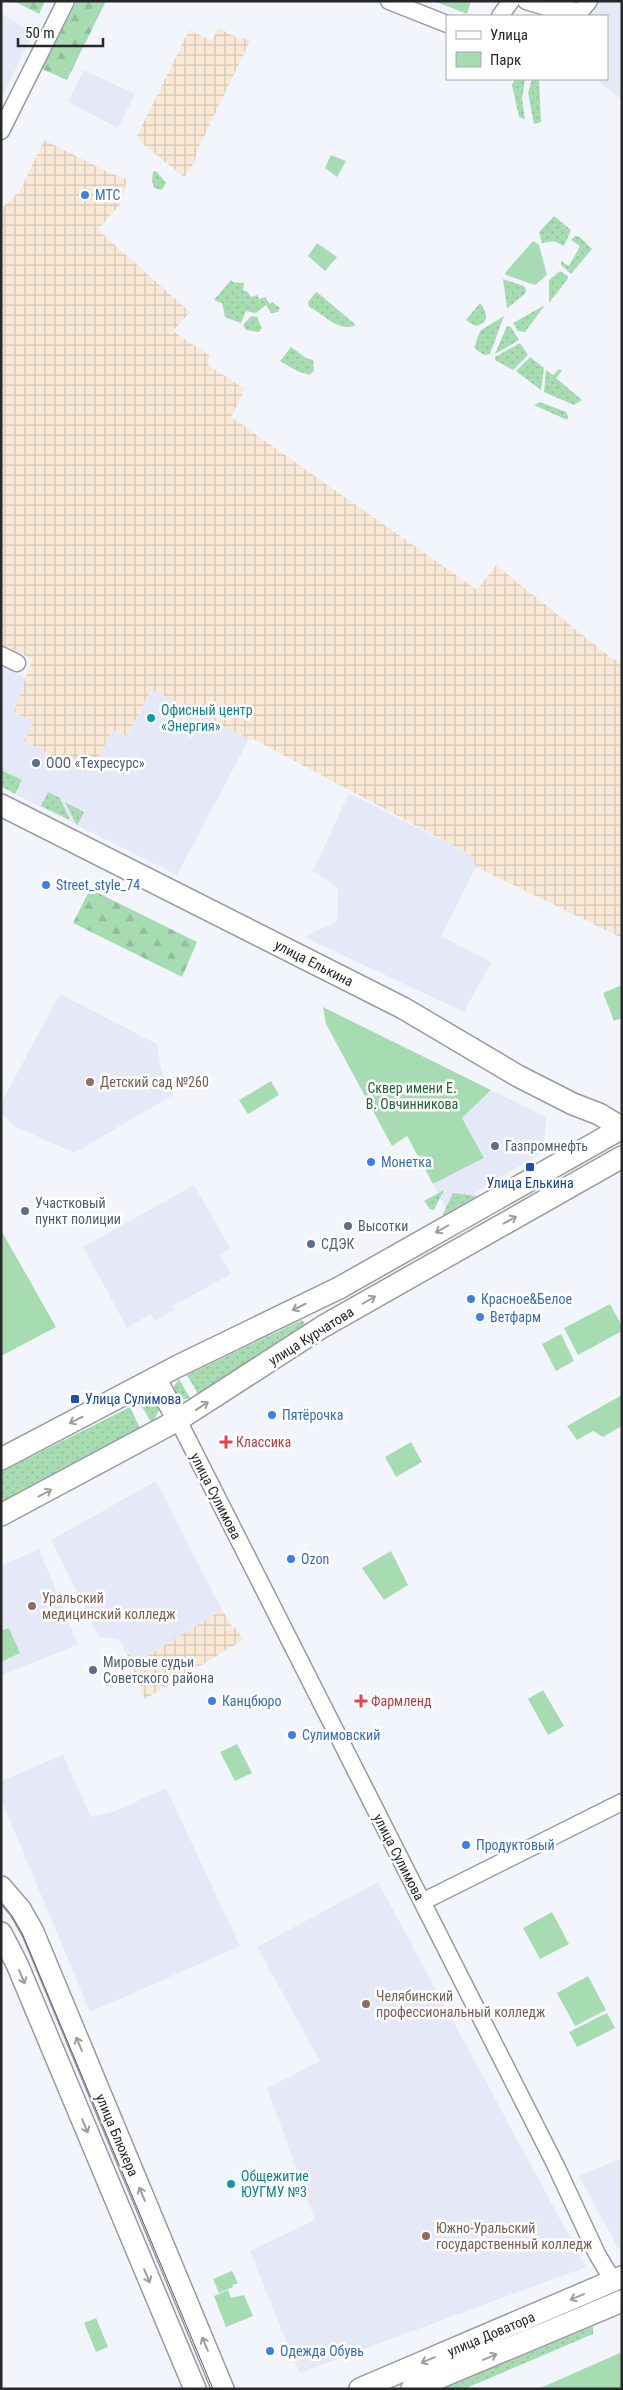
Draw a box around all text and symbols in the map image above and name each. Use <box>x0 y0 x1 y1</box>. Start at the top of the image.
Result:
scale bar <box>18 15 102 47</box>
legend <box>446 15 608 80</box>
text: 50 m <box>25 24 55 42</box>
text: Улица <box>490 26 528 44</box>
text: Парк <box>490 51 521 69</box>
place label: МТС <box>95 187 120 203</box>
marker: МТС <box>79 189 91 201</box>
place label: Офисный центр «Энергия» <box>161 702 253 734</box>
marker: Офисный центр «Энергия» <box>145 712 157 724</box>
place label: ООО «Техресурс» <box>46 755 145 771</box>
marker: ООО «Техресурс» <box>30 757 42 769</box>
place label: Street_style_74 <box>56 877 140 893</box>
marker: Street_style_74 <box>40 879 52 891</box>
street label: улица Елькина <box>272 936 356 990</box>
place label: Детский сад №260 <box>100 1074 209 1090</box>
marker: Детский сад №260 <box>84 1076 96 1088</box>
park label: Сквер имени Е. В. Овчинникова <box>366 1080 458 1112</box>
place label: Газпромнефть <box>505 1138 588 1154</box>
marker: Газпромнефть <box>489 1140 501 1152</box>
place label: Монетка <box>381 1154 432 1170</box>
marker: Монетка <box>365 1156 377 1168</box>
marker: Улица Елькина <box>524 1161 536 1173</box>
place label: Улица Елькина <box>486 1175 574 1191</box>
place label: Участковый пункт полиции <box>35 1195 121 1227</box>
marker: Участковый пункт полиции <box>19 1205 31 1217</box>
one-way arrow <box>503 1215 518 1225</box>
place label: Высотки <box>358 1218 408 1234</box>
marker: Высотки <box>342 1220 354 1232</box>
one-way arrow <box>435 1225 450 1235</box>
place label: СДЭК <box>321 1236 354 1252</box>
marker: СДЭК <box>305 1238 317 1250</box>
place label: Красное&Белое <box>481 1291 573 1307</box>
marker: Красное&Белое <box>465 1293 477 1305</box>
one-way arrow <box>361 1295 375 1305</box>
street label: улица Курчатова <box>266 1303 356 1369</box>
one-way arrow <box>292 1303 307 1312</box>
place label: Ветфарм <box>490 1309 541 1325</box>
marker: Ветфарм <box>474 1311 486 1323</box>
place label: Улица Сулимова <box>85 1391 181 1407</box>
marker: Улица Сулимова <box>69 1393 81 1405</box>
one-way arrow <box>195 1401 209 1411</box>
place label: Пятёрочка <box>282 1407 344 1423</box>
marker: Пятёрочка <box>266 1409 278 1421</box>
one-way arrow <box>69 1415 84 1425</box>
place label: Классика <box>236 1434 291 1450</box>
marker: Классика <box>220 1436 232 1448</box>
street label: улица Сулимова <box>187 1450 245 1542</box>
one-way arrow <box>37 1488 52 1498</box>
place label: Ozon <box>301 1551 329 1567</box>
marker: Ozon <box>285 1553 297 1565</box>
place label: Уральский медицинский колледж <box>42 1590 176 1622</box>
marker: Уральский медицинский колледж <box>26 1600 38 1612</box>
place label: Мировые судьи Советского района <box>103 1654 214 1686</box>
marker: Мировые судьи Советского района <box>87 1664 99 1676</box>
place label: Канцбюро <box>222 1693 282 1709</box>
place label: Фармленд <box>371 1693 432 1709</box>
marker: Канцбюро <box>206 1695 218 1707</box>
marker: Фармленд <box>355 1695 367 1707</box>
place label: Сулимовский <box>302 1727 380 1743</box>
marker: Сулимовский <box>286 1729 298 1741</box>
street label: улица Сулимова <box>370 1811 428 1903</box>
place label: Продуктовый <box>476 1837 555 1853</box>
marker: Продуктовый <box>460 1839 472 1851</box>
one-way arrow <box>19 1969 28 1984</box>
place label: Челябинский профессиональный колледж <box>376 1988 545 2020</box>
marker: Челябинский профессиональный колледж <box>360 1998 372 2010</box>
one-way arrow <box>74 2037 84 2052</box>
street label: улица Блюхера <box>92 2091 142 2179</box>
one-way arrow <box>81 2119 90 2134</box>
place label: Общежитие ЮУГМУ №3 <box>241 2168 309 2200</box>
marker: Общежитие ЮУГМУ №3 <box>225 2178 237 2190</box>
one-way arrow <box>136 2187 146 2202</box>
place label: Южно-Уральский государственный колледж <box>436 2220 592 2252</box>
marker: Южно-Уральский государственный колледж <box>420 2230 432 2242</box>
one-way arrow <box>143 2268 153 2283</box>
one-way arrow <box>570 2293 585 2303</box>
street label: улица Доватора <box>445 2308 537 2360</box>
one-way arrow <box>199 2337 209 2352</box>
place label: Одежда Обувь <box>280 2343 364 2359</box>
marker: Одежда Обувь <box>264 2345 276 2357</box>
one-way arrow <box>482 2351 497 2361</box>
one-way arrow <box>420 2357 435 2366</box>

